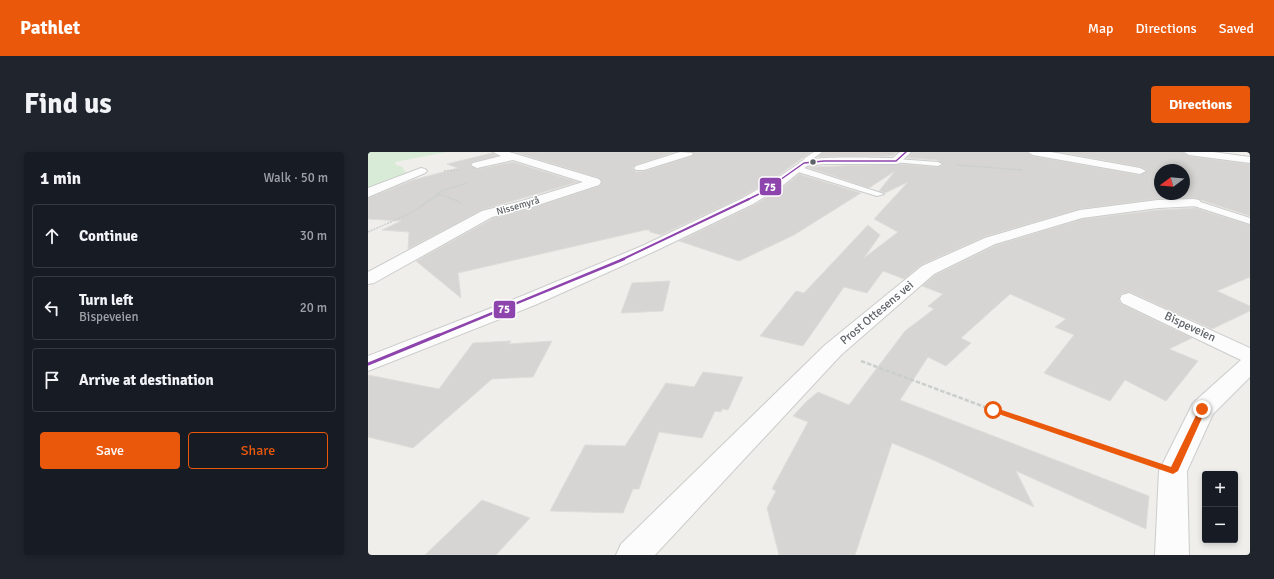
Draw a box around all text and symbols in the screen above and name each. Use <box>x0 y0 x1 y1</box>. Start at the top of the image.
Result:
text: Pathlet <box>20 16 80 40</box>
text: Map <box>1088 20 1114 37</box>
text: Directions <box>1136 20 1197 37</box>
text: Saved <box>1219 20 1254 37</box>
button: Directions <box>1151 86 1250 123</box>
text: Find us <box>24 87 112 121</box>
unlabelled marker <box>808 157 818 167</box>
north arrow <box>1154 164 1190 200</box>
text: 1 min <box>40 168 81 189</box>
text: Walk · 50 m <box>264 170 328 186</box>
line badge: 75 <box>759 177 782 196</box>
text: 75 <box>764 181 776 194</box>
street label: Nissemyrå <box>495 194 541 218</box>
icon: ahead <box>41 225 63 247</box>
text: Continue <box>79 227 138 245</box>
text: 30 m <box>300 228 327 244</box>
street label: Prost Ottesens vei <box>837 278 917 348</box>
text: Turn left <box>79 291 133 309</box>
icon: left <box>41 297 63 319</box>
text: 20 m <box>300 300 327 316</box>
line badge: 75 <box>493 300 516 319</box>
text: 75 <box>498 303 510 316</box>
text: Bispeveien <box>79 309 139 325</box>
street label: Bispeveien <box>1162 309 1218 345</box>
icon: arrive <box>41 369 63 391</box>
text: Arrive at destination <box>79 371 214 389</box>
route end <box>1193 400 1211 418</box>
route start <box>984 401 1002 419</box>
button: Save <box>40 432 180 469</box>
button: Share <box>188 432 328 469</box>
map controls <box>1202 471 1238 543</box>
button: + <box>1202 471 1238 507</box>
button: − <box>1202 507 1238 543</box>

